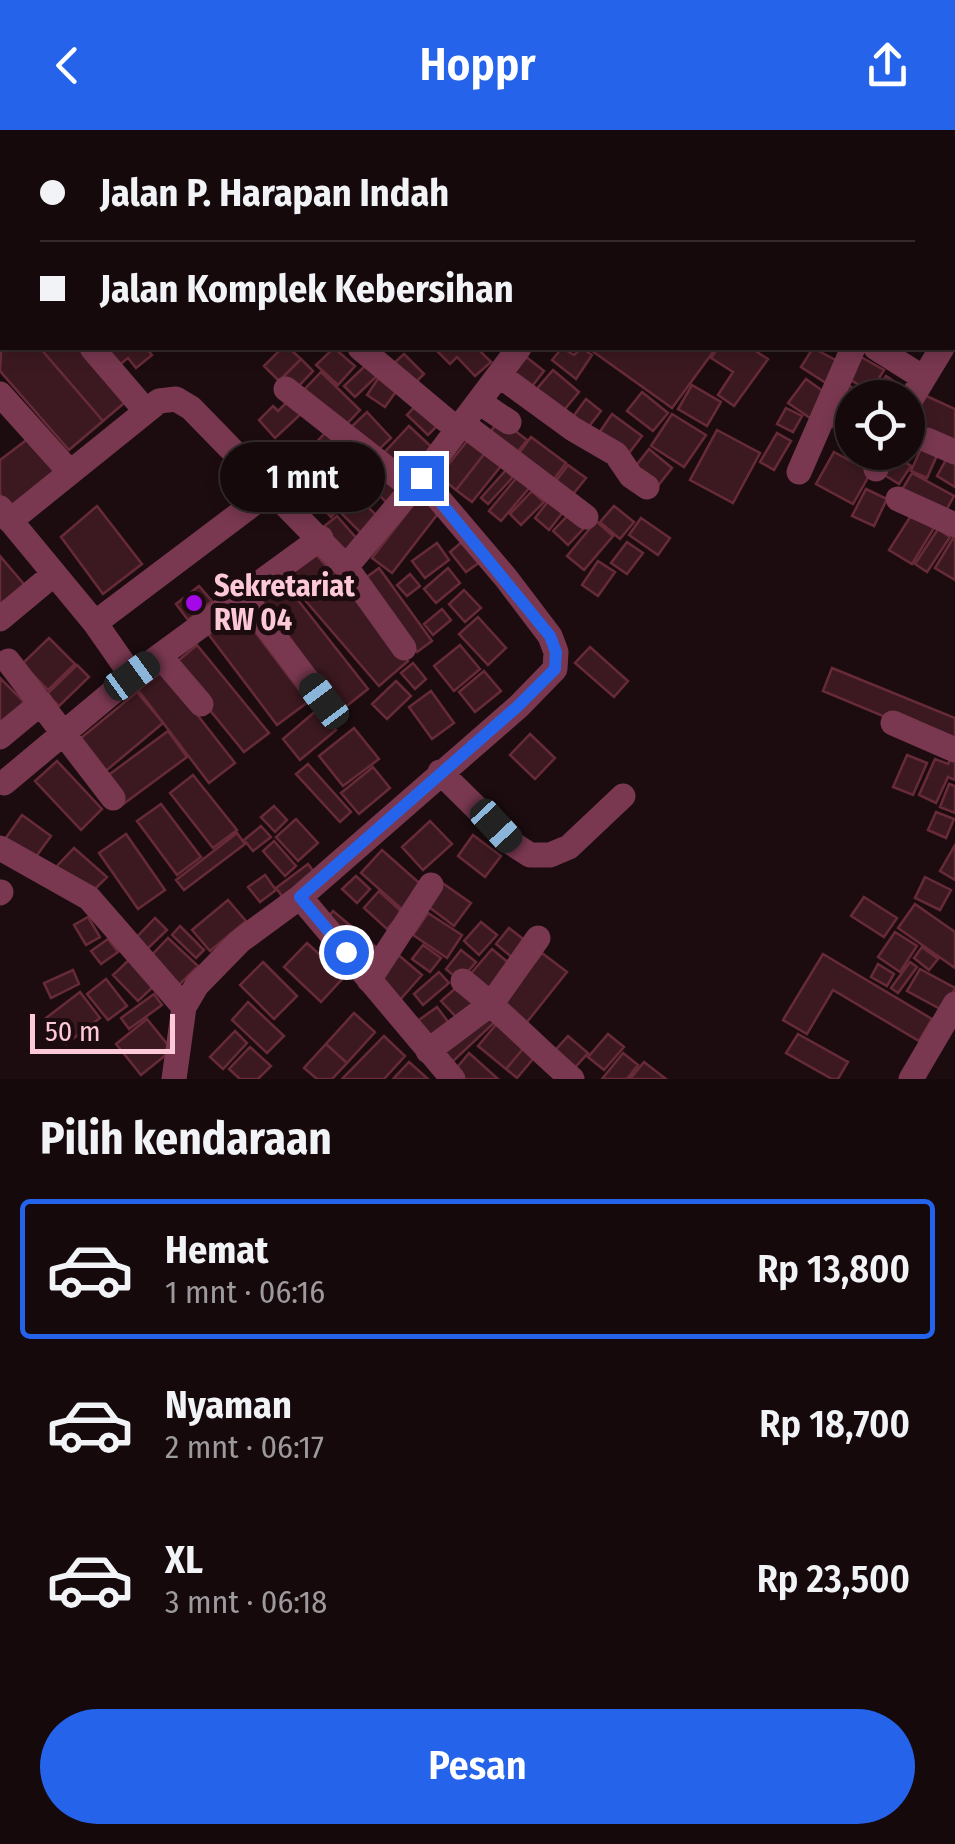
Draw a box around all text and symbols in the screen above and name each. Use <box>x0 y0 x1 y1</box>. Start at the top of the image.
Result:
icon: back <box>40 38 95 93</box>
text: Hoppr <box>419 38 536 92</box>
icon: share <box>860 38 915 93</box>
text: Jalan P. Harapan Indah <box>100 170 449 216</box>
text: Jalan Komplek Kebersihan <box>100 266 514 312</box>
map controls <box>835 380 925 470</box>
button: locate <box>835 380 925 470</box>
callout: 1 mnt <box>221 443 386 513</box>
route end <box>399 456 444 501</box>
text: 1 mnt <box>266 458 339 496</box>
place label: Sekretariat RW 04 <box>214 568 355 638</box>
marker: Sekretariat RW 04 <box>183 592 205 614</box>
car <box>99 646 165 706</box>
car <box>294 668 354 734</box>
car <box>465 794 527 858</box>
route start <box>324 930 369 975</box>
scale bar <box>30 1009 175 1054</box>
text: 50 m <box>45 1015 101 1048</box>
text: Pilih kendaraan <box>40 1112 332 1166</box>
icon: car <box>45 1224 135 1314</box>
text: Hemat <box>165 1227 268 1273</box>
text: Rp 13,800 <box>757 1246 910 1292</box>
text: 1 mnt · 06:16 <box>165 1273 325 1311</box>
icon: car <box>45 1379 135 1469</box>
text: Nyaman <box>165 1382 292 1428</box>
text: Rp 18,700 <box>759 1401 910 1447</box>
text: 2 mnt · 06:17 <box>165 1428 324 1466</box>
icon: car <box>45 1534 135 1624</box>
text: XL <box>165 1537 203 1583</box>
text: Rp 23,500 <box>757 1556 910 1602</box>
text: 3 mnt · 06:18 <box>165 1583 327 1621</box>
button: Pesan <box>40 1709 915 1824</box>

